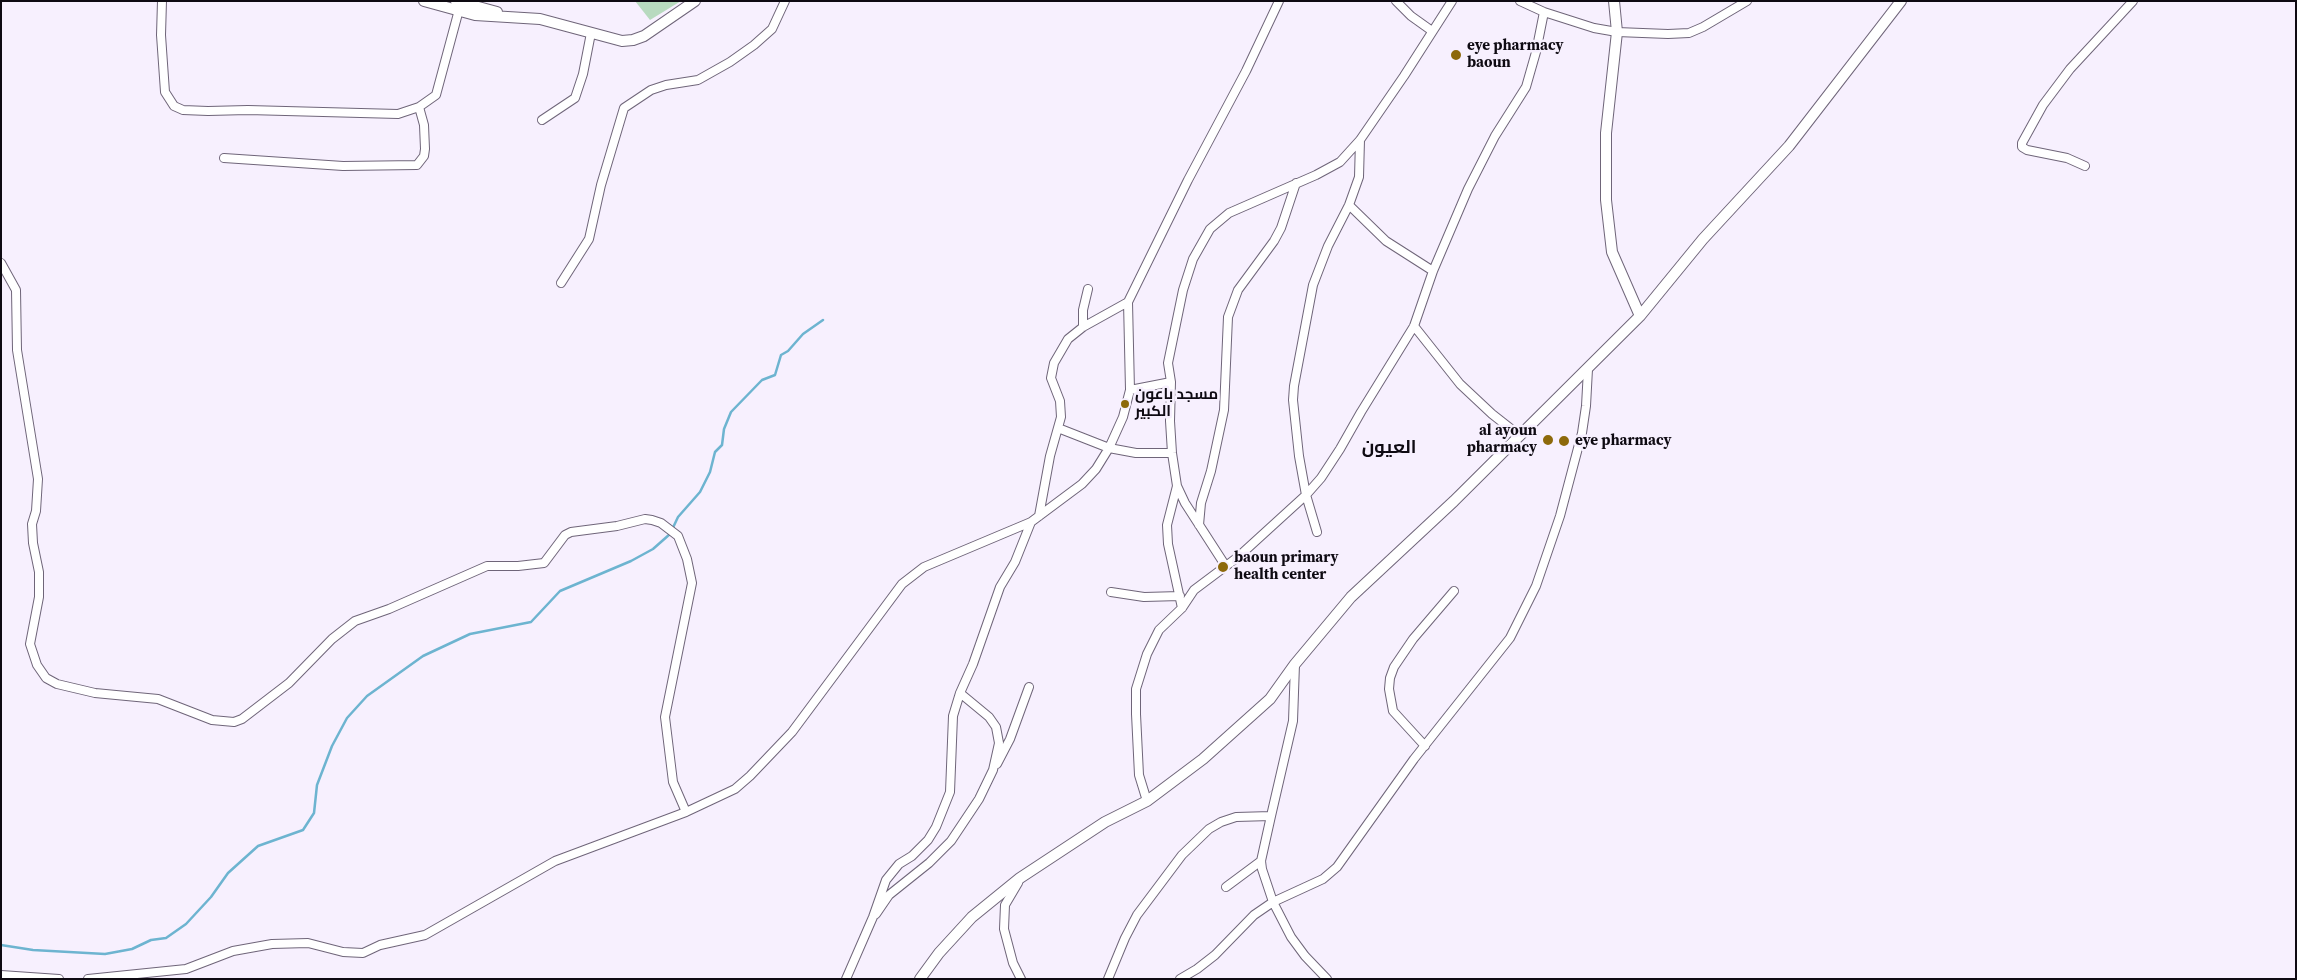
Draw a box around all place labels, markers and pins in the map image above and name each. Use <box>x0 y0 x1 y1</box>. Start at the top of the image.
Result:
place label: eye pharmacy baoun <box>1467 37 1564 72</box>
marker: eye pharmacy baoun <box>1449 48 1463 62</box>
place label: مسجد باعون الكبير <box>1135 386 1218 421</box>
marker: مسجد باعون الكبير <box>1119 398 1131 410</box>
place label: al ayoun pharmacy <box>1467 422 1537 457</box>
place label: eye pharmacy <box>1575 432 1672 450</box>
marker: al ayoun pharmacy <box>1541 433 1555 447</box>
marker: eye pharmacy <box>1557 434 1571 448</box>
place label: baoun primary health center <box>1234 549 1339 584</box>
marker: baoun primary health center <box>1216 560 1230 574</box>

